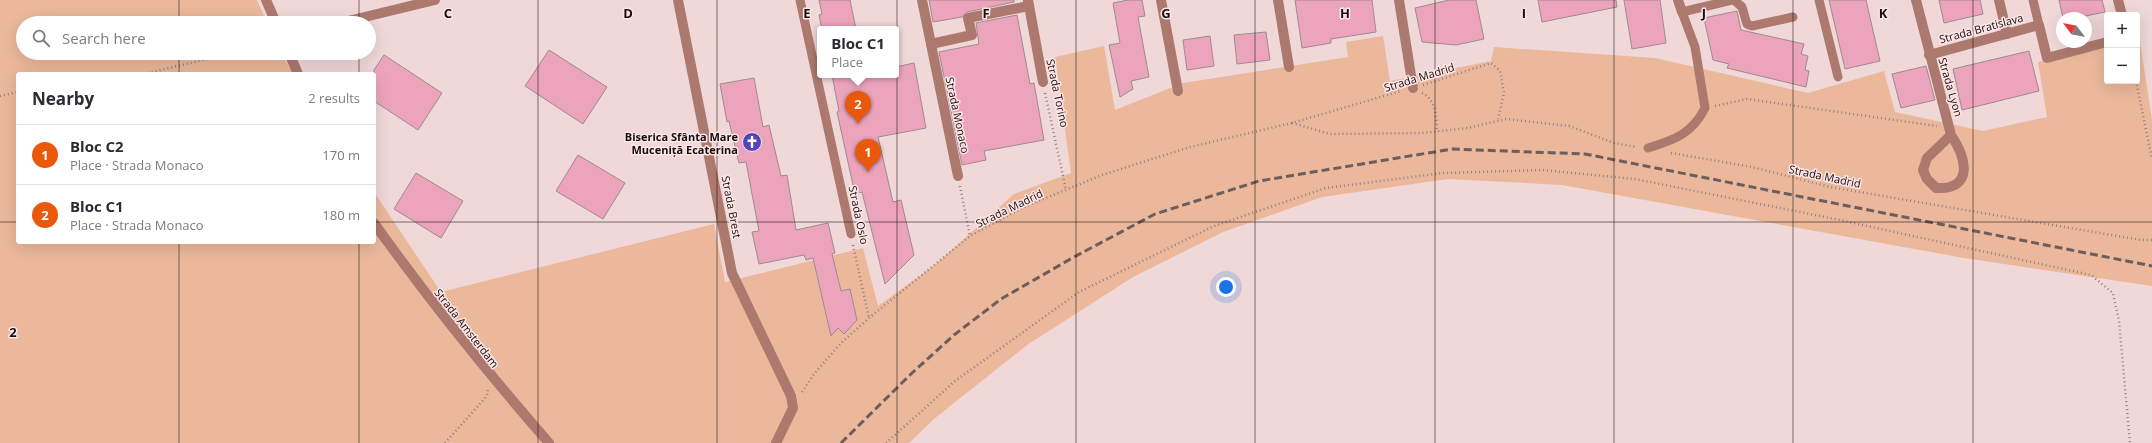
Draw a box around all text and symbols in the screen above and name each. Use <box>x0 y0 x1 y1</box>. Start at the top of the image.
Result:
text: C <box>444 4 452 22</box>
text: D <box>623 4 633 22</box>
text: E <box>803 4 811 22</box>
text: F <box>982 4 990 22</box>
text: G <box>1161 4 1171 22</box>
text: H <box>1340 4 1350 22</box>
text: I <box>1522 4 1526 22</box>
text: J <box>1701 4 1706 22</box>
text: K <box>1879 4 1888 22</box>
street label: Strada Bratislava <box>1937 10 2025 46</box>
north arrow <box>2056 12 2092 48</box>
map controls <box>2104 12 2140 84</box>
button: + <box>2104 12 2140 48</box>
search box <box>16 16 376 60</box>
popup <box>817 26 899 78</box>
icon: search <box>30 27 52 49</box>
text: Search here <box>62 28 146 48</box>
text: Bloc C1 <box>831 33 885 53</box>
button: − <box>2104 48 2140 84</box>
text: Place <box>831 53 863 71</box>
street label: Strada Lyon <box>1935 56 1967 118</box>
street label: Strada Torino <box>1043 57 1073 129</box>
street label: Strada Madrid <box>1382 59 1456 95</box>
street label: Strada Monaco <box>943 76 973 155</box>
text: Nearby <box>32 87 94 110</box>
text: 2 results <box>308 89 360 107</box>
pin: 2 <box>845 91 871 124</box>
place label: Biserica Sfânta Mare Muceniță Ecaterina <box>625 129 738 157</box>
church icon: Biserica Sfânta Mare Muceniță Ecaterina <box>741 131 763 153</box>
text: Bloc C2 <box>70 136 124 156</box>
pin: 1 <box>855 139 881 172</box>
text: 1 <box>41 146 49 164</box>
text: 170 m <box>322 146 360 164</box>
text: Place · Strada Monaco <box>70 156 204 174</box>
street label: Strada Madrid <box>1788 161 1862 191</box>
street label: Strada Brest <box>719 175 745 240</box>
street label: Strada Oslo <box>845 184 873 246</box>
street label: Strada Madrid <box>973 185 1045 231</box>
text: Bloc C1 <box>70 196 124 216</box>
text: 2 <box>41 206 49 224</box>
text: 180 m <box>322 206 360 224</box>
text: Place · Strada Monaco <box>70 216 204 234</box>
your location <box>1216 277 1236 297</box>
street label: Strada Amsterdam <box>431 285 503 371</box>
text: 2 <box>9 323 17 341</box>

